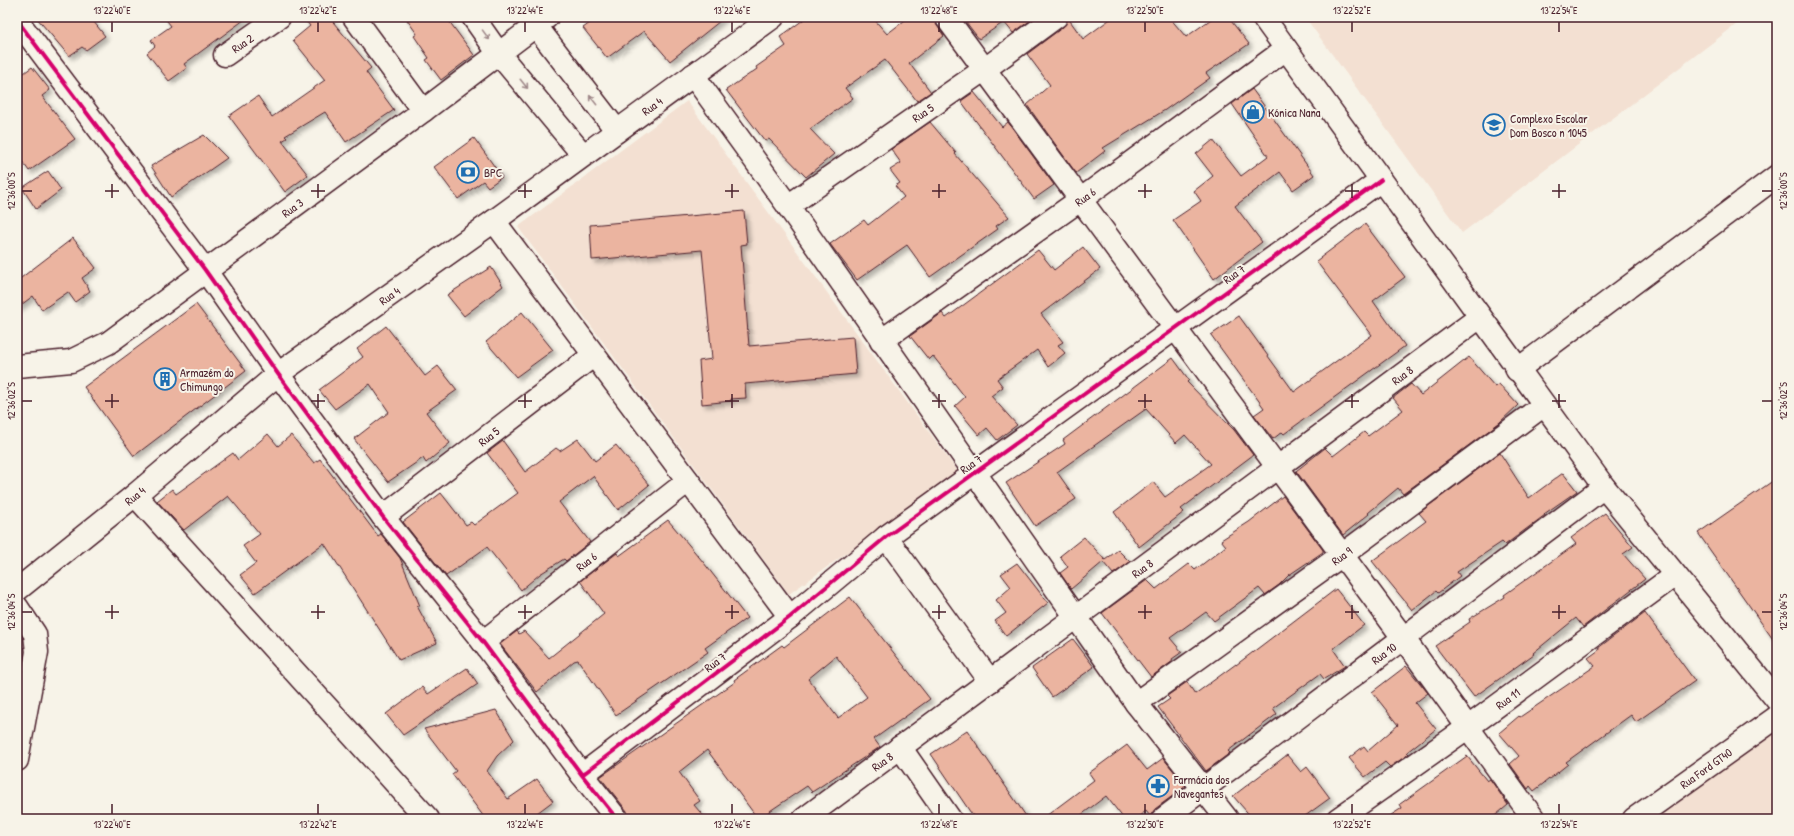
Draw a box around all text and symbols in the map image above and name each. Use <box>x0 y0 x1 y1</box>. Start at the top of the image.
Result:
text: 13°22'40"E <box>93 4 131 17</box>
text: 13°22'42"E <box>299 4 337 17</box>
text: 13°22'44"E <box>507 4 544 17</box>
text: 13°22'46"E <box>714 4 751 17</box>
text: 13°22'48"E <box>921 4 958 17</box>
text: 13°22'50"E <box>1126 4 1164 17</box>
text: 13°22'52"E <box>1333 4 1371 17</box>
text: 13°22'54"E <box>1541 4 1578 17</box>
street label: Rua 2 <box>228 29 257 57</box>
one-way arrow <box>482 30 490 41</box>
one-way arrow <box>520 78 529 89</box>
street label: Rua 4 <box>638 92 666 119</box>
one-way arrow <box>589 95 597 106</box>
street label: Rua 5 <box>908 99 937 126</box>
shop icon: Kónica Nana <box>1240 99 1266 125</box>
place label: Kónica Nana <box>1268 104 1321 121</box>
place label: Complexo Escolar Dom Bosco n 1045 <box>1510 110 1588 141</box>
school or university icon: Complexo Escolar Dom Bosco n 1045 <box>1481 112 1507 138</box>
bank icon: BPC <box>455 159 481 185</box>
place label: BPC <box>484 164 503 181</box>
text: 12°36'00"S <box>5 172 18 210</box>
text: 12°36'00"S <box>1777 172 1790 210</box>
street label: Rua 6 <box>1071 183 1099 210</box>
street label: Rua 3 <box>278 194 306 221</box>
street label: Rua 7 <box>1219 260 1249 288</box>
street label: Rua 4 <box>375 282 404 309</box>
street label: Rua 8 <box>1388 361 1416 389</box>
place label: Armazém do Chimungo <box>180 364 234 395</box>
building icon: Armazém do Chimungo <box>152 366 178 392</box>
text: 12°36'02"S <box>5 382 18 420</box>
text: 12°36'02"S <box>1777 382 1790 420</box>
street label: Rua 5 <box>474 422 503 450</box>
street label: Rua 7 <box>956 450 986 478</box>
street label: Rua 4 <box>121 481 149 509</box>
street label: Rua 9 <box>1328 542 1356 569</box>
street label: Rua 6 <box>572 547 600 575</box>
street label: Rua 8 <box>1128 554 1156 582</box>
text: 12°36'04"S <box>5 593 18 630</box>
text: 12°36'04"S <box>1777 593 1790 630</box>
street label: Rua 10 <box>1367 638 1400 668</box>
street label: Rua 7 <box>700 648 730 676</box>
street label: Rua 11 <box>1492 684 1523 713</box>
street label: Rua Ford GT40 <box>1676 743 1735 792</box>
street label: Rua 8 <box>868 748 896 775</box>
place label: Farmácia dos Navegantes <box>1173 771 1230 802</box>
pharmacy icon: Farmácia dos Navegantes <box>1145 773 1171 799</box>
text: 13°22'40"E <box>93 818 131 831</box>
text: 13°22'42"E <box>299 818 337 831</box>
text: 13°22'44"E <box>507 818 544 831</box>
text: 13°22'46"E <box>714 818 751 831</box>
text: 13°22'48"E <box>921 818 958 831</box>
text: 13°22'50"E <box>1126 818 1164 831</box>
text: 13°22'52"E <box>1333 818 1371 831</box>
text: 13°22'54"E <box>1541 818 1578 831</box>

